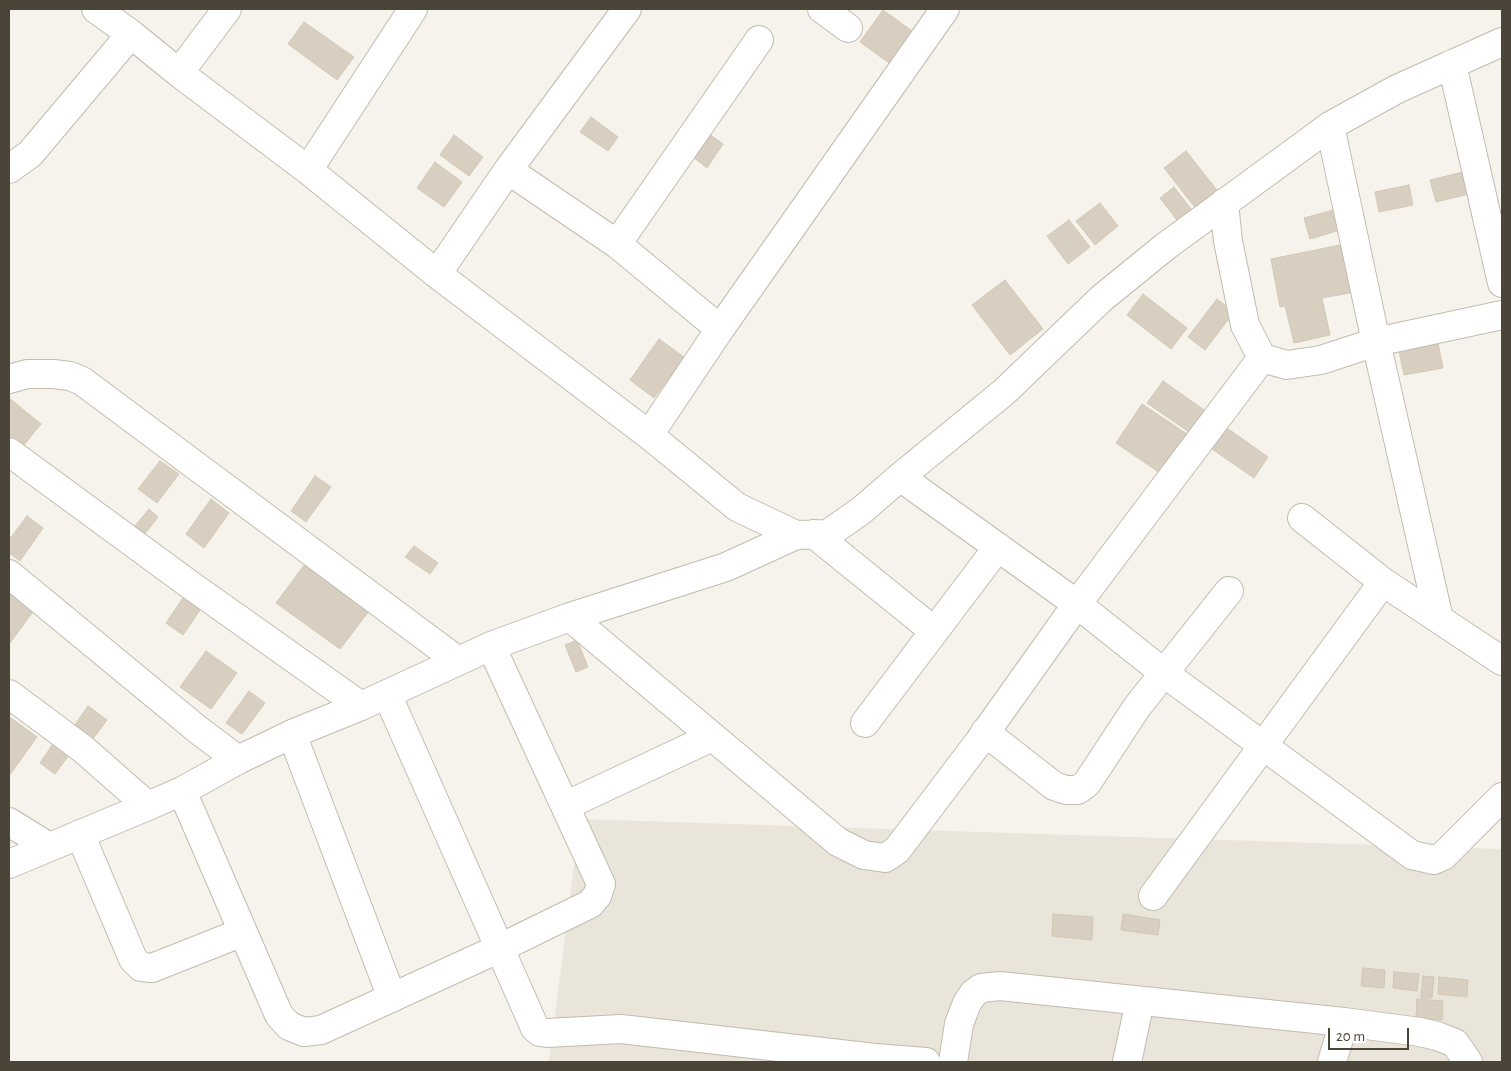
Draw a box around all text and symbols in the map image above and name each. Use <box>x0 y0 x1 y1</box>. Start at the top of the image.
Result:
scale bar <box>1331 1018 1412 1050</box>
text: 20 m <box>1336 1029 1365 1044</box>

